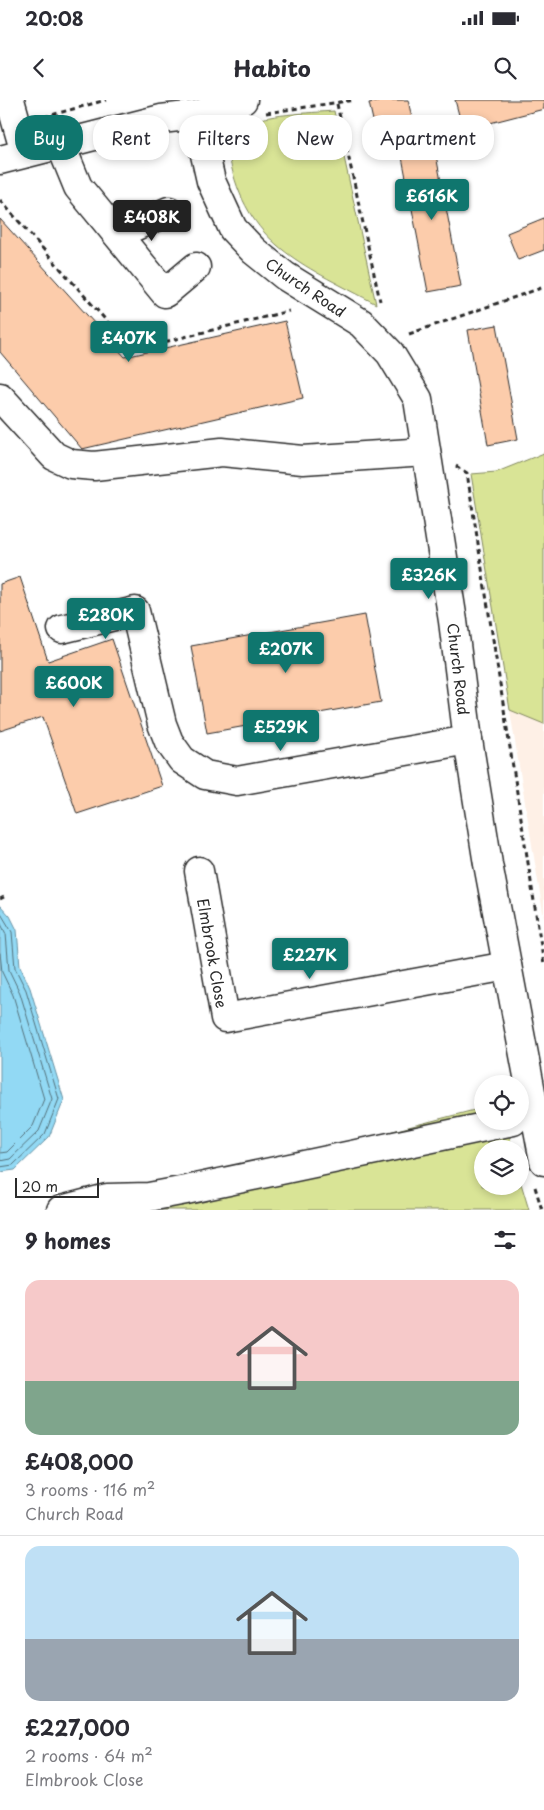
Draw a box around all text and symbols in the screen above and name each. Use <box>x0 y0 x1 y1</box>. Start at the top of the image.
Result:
text: 20:08 <box>25 4 84 32</box>
text: Habito <box>233 51 311 84</box>
icon: back <box>25 54 53 82</box>
icon: search <box>491 54 519 82</box>
chip: Buy <box>15 115 83 160</box>
chip: Rent <box>93 115 169 160</box>
chip: Filters <box>179 115 268 160</box>
chip: New <box>278 115 352 160</box>
chip: Apartment <box>362 115 494 160</box>
pin: £616K <box>397 178 467 221</box>
text: £616K <box>406 183 458 207</box>
pin: £408K <box>117 200 187 242</box>
text: £408K <box>124 204 180 228</box>
street label: Church Road <box>261 252 351 322</box>
pin: £407K <box>94 320 164 363</box>
text: £407K <box>101 325 157 349</box>
pin: £326K <box>394 558 464 600</box>
text: £326K <box>401 562 457 586</box>
pin: £280K <box>71 598 141 640</box>
text: £280K <box>78 602 134 626</box>
street label: Church Road <box>442 622 476 716</box>
pin: £207K <box>251 632 321 674</box>
text: £207K <box>259 636 313 660</box>
pin: £600K <box>39 666 109 708</box>
text: £600K <box>45 670 103 694</box>
pin: £529K <box>246 710 316 752</box>
text: £529K <box>254 714 308 738</box>
street label: Elmbrook Close <box>192 896 234 1010</box>
pin: £227K <box>275 938 345 980</box>
text: £227K <box>283 942 337 966</box>
map controls <box>474 1075 529 1195</box>
button: locate <box>474 1075 529 1130</box>
button: layers <box>474 1140 529 1195</box>
scale bar <box>15 1175 99 1198</box>
text: 20 m <box>22 1176 58 1197</box>
text: 9 homes <box>25 1224 111 1256</box>
icon: filters <box>491 1226 519 1254</box>
icon: home <box>227 1313 317 1403</box>
text: £408,000 <box>25 1445 134 1477</box>
text: 3 rooms · 116 m² <box>25 1477 155 1501</box>
text: Church Road <box>25 1501 124 1525</box>
icon: home <box>227 1578 317 1668</box>
text: £227,000 <box>25 1711 130 1743</box>
text: 2 rooms · 64 m² <box>25 1743 153 1767</box>
text: Elmbrook Close <box>25 1767 143 1791</box>

